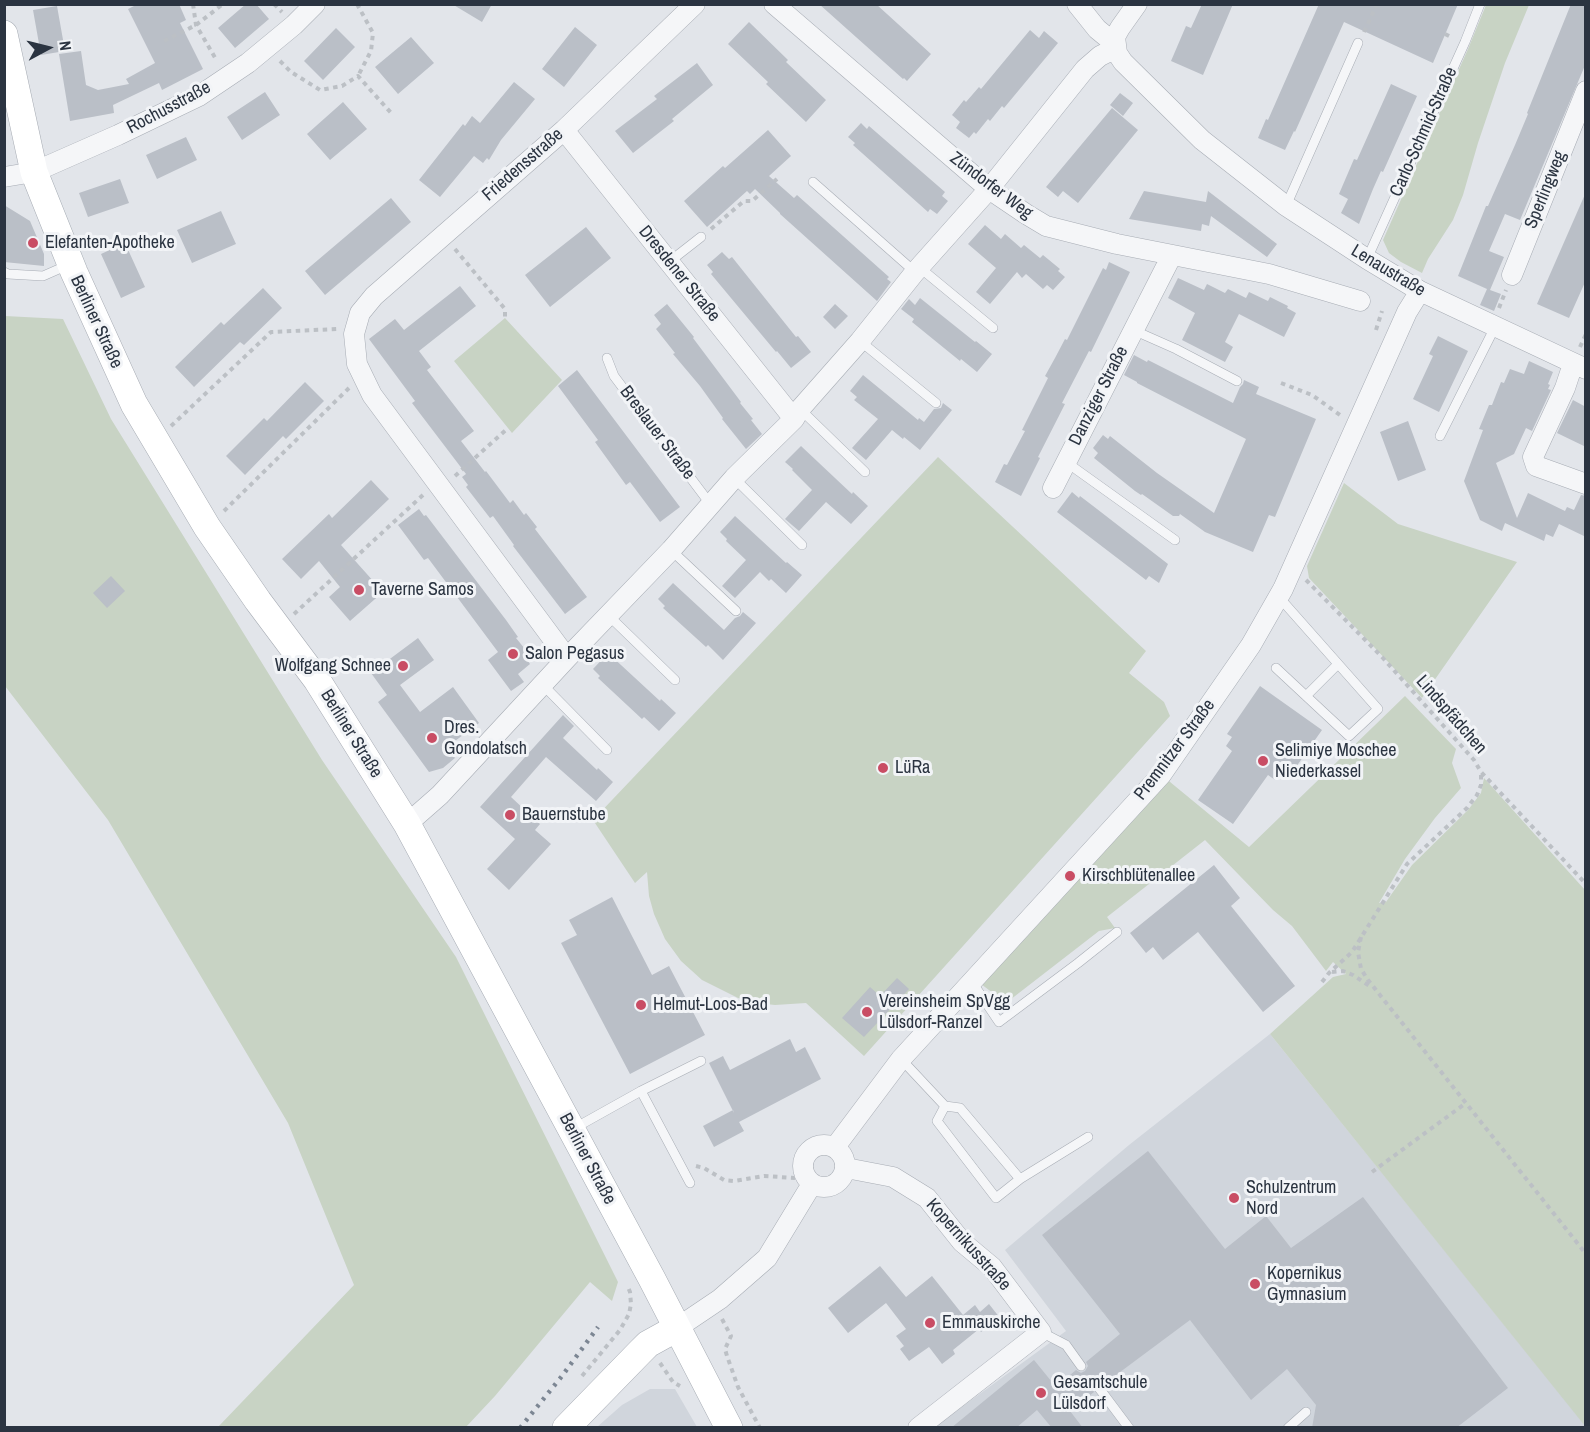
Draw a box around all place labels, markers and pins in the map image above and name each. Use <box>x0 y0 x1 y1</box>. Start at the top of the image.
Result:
place label: Elefanten-Apotheke <box>45 232 175 254</box>
marker: Elefanten-Apotheke <box>26 236 40 250</box>
place label: Taverne Samos <box>371 579 474 601</box>
marker: Taverne Samos <box>352 583 366 597</box>
place label: Salon Pegasus <box>525 643 624 665</box>
marker: Salon Pegasus <box>506 647 520 661</box>
place label: Wolfgang Schnee <box>275 655 391 677</box>
marker: Wolfgang Schnee <box>396 659 410 673</box>
place label: Dres. Gondolatsch <box>444 717 527 760</box>
marker: Dres. Gondolatsch <box>425 731 439 745</box>
place label: Selimiye Moschee Niederkassel <box>1275 740 1396 783</box>
marker: Selimiye Moschee Niederkassel <box>1256 754 1270 768</box>
place label: LüRa <box>895 757 930 779</box>
marker: LüRa <box>876 761 890 775</box>
place label: Bauernstube <box>522 804 606 826</box>
marker: Bauernstube <box>503 808 517 822</box>
place label: Kirschblütenallee <box>1082 865 1195 887</box>
marker: Kirschblütenallee <box>1063 869 1077 883</box>
place label: Vereinsheim SpVgg Lülsdorf-Ranzel <box>879 991 1010 1034</box>
place label: Helmut-Loos-Bad <box>653 994 768 1016</box>
marker: Helmut-Loos-Bad <box>634 998 648 1012</box>
marker: Vereinsheim SpVgg Lülsdorf-Ranzel <box>860 1005 874 1019</box>
place label: Schulzentrum Nord <box>1246 1177 1336 1220</box>
marker: Schulzentrum Nord <box>1227 1191 1241 1205</box>
place label: Kopernikus Gymnasium <box>1267 1263 1347 1306</box>
marker: Kopernikus Gymnasium <box>1248 1277 1262 1291</box>
place label: Emmauskirche <box>942 1312 1040 1334</box>
marker: Emmauskirche <box>923 1316 937 1330</box>
place label: Gesamtschule Lülsdorf <box>1053 1372 1147 1414</box>
marker: Gesamtschule Lülsdorf <box>1034 1386 1048 1400</box>

